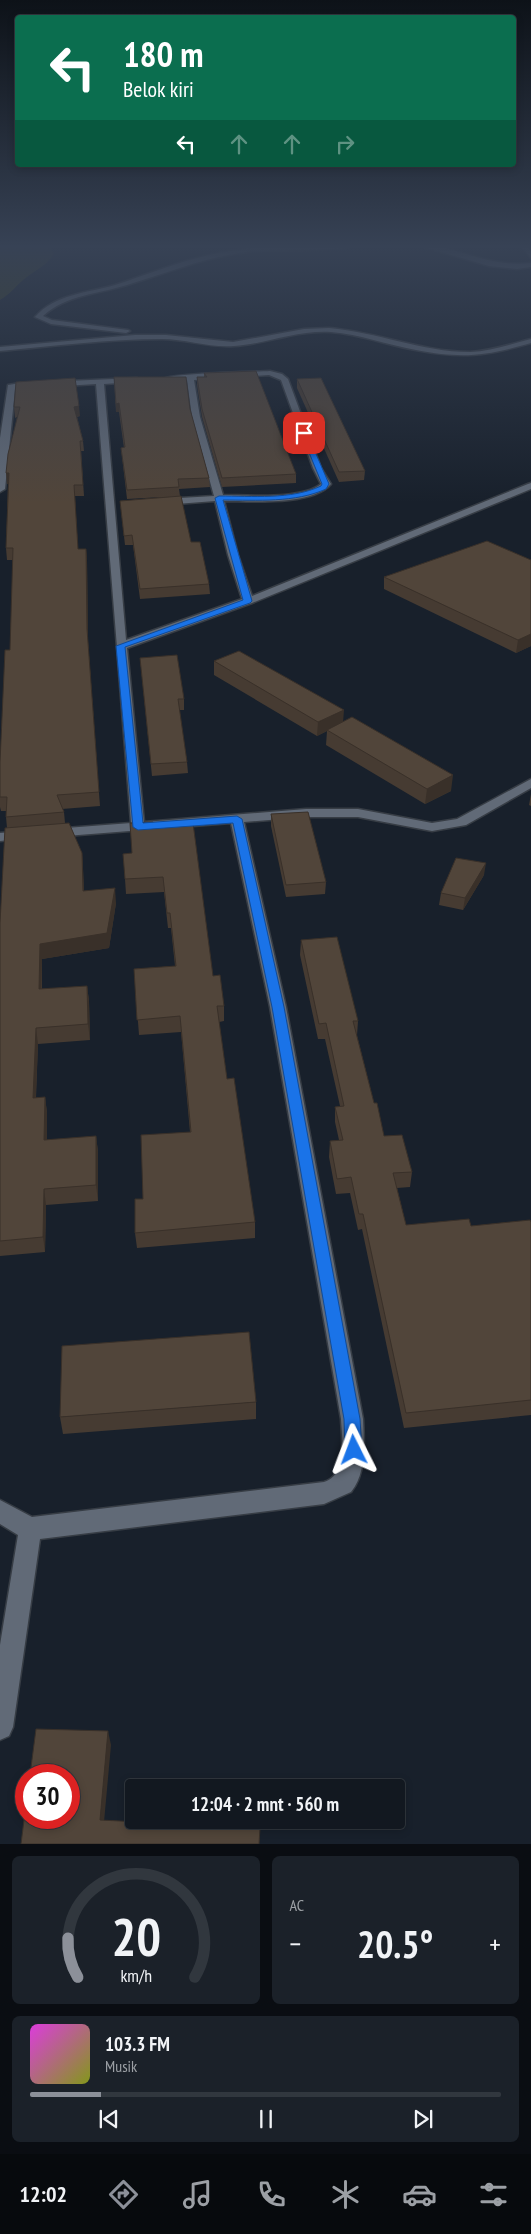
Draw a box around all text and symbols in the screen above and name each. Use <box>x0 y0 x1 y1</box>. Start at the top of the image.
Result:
text: 180 m <box>123 31 204 77</box>
icon: left <box>40 35 105 100</box>
text: Belok kiri <box>123 75 194 103</box>
icon: left <box>172 130 200 158</box>
icon: ahead <box>225 130 253 158</box>
icon: ahead <box>278 130 306 158</box>
icon: right <box>331 130 359 158</box>
pin <box>283 412 325 454</box>
icon: arrive <box>290 419 318 447</box>
position arrow <box>327 1423 379 1475</box>
speed limit sign: 30 <box>15 1764 80 1829</box>
text: 12:04 · 2 mnt · 560 m <box>191 1792 339 1816</box>
text: AC <box>290 1895 304 1915</box>
text: 20 <box>111 1903 161 1970</box>
text: 20.5° <box>357 1919 433 1968</box>
text: − <box>290 1925 301 1962</box>
text: + <box>489 1925 501 1962</box>
text: km/h <box>120 1964 152 1987</box>
text: 103.3 FM <box>105 2032 170 2056</box>
text: Musik <box>105 2056 137 2076</box>
icon: previous <box>95 2105 123 2133</box>
icon: pause <box>252 2105 280 2133</box>
icon: next <box>409 2105 437 2133</box>
icon: directions <box>106 2177 141 2212</box>
icon: music <box>180 2177 215 2212</box>
icon: phone <box>254 2177 289 2212</box>
icon: climate <box>328 2177 363 2212</box>
icon: car <box>402 2177 437 2212</box>
icon: filters <box>476 2177 511 2212</box>
text: 12:02 <box>20 2180 67 2208</box>

